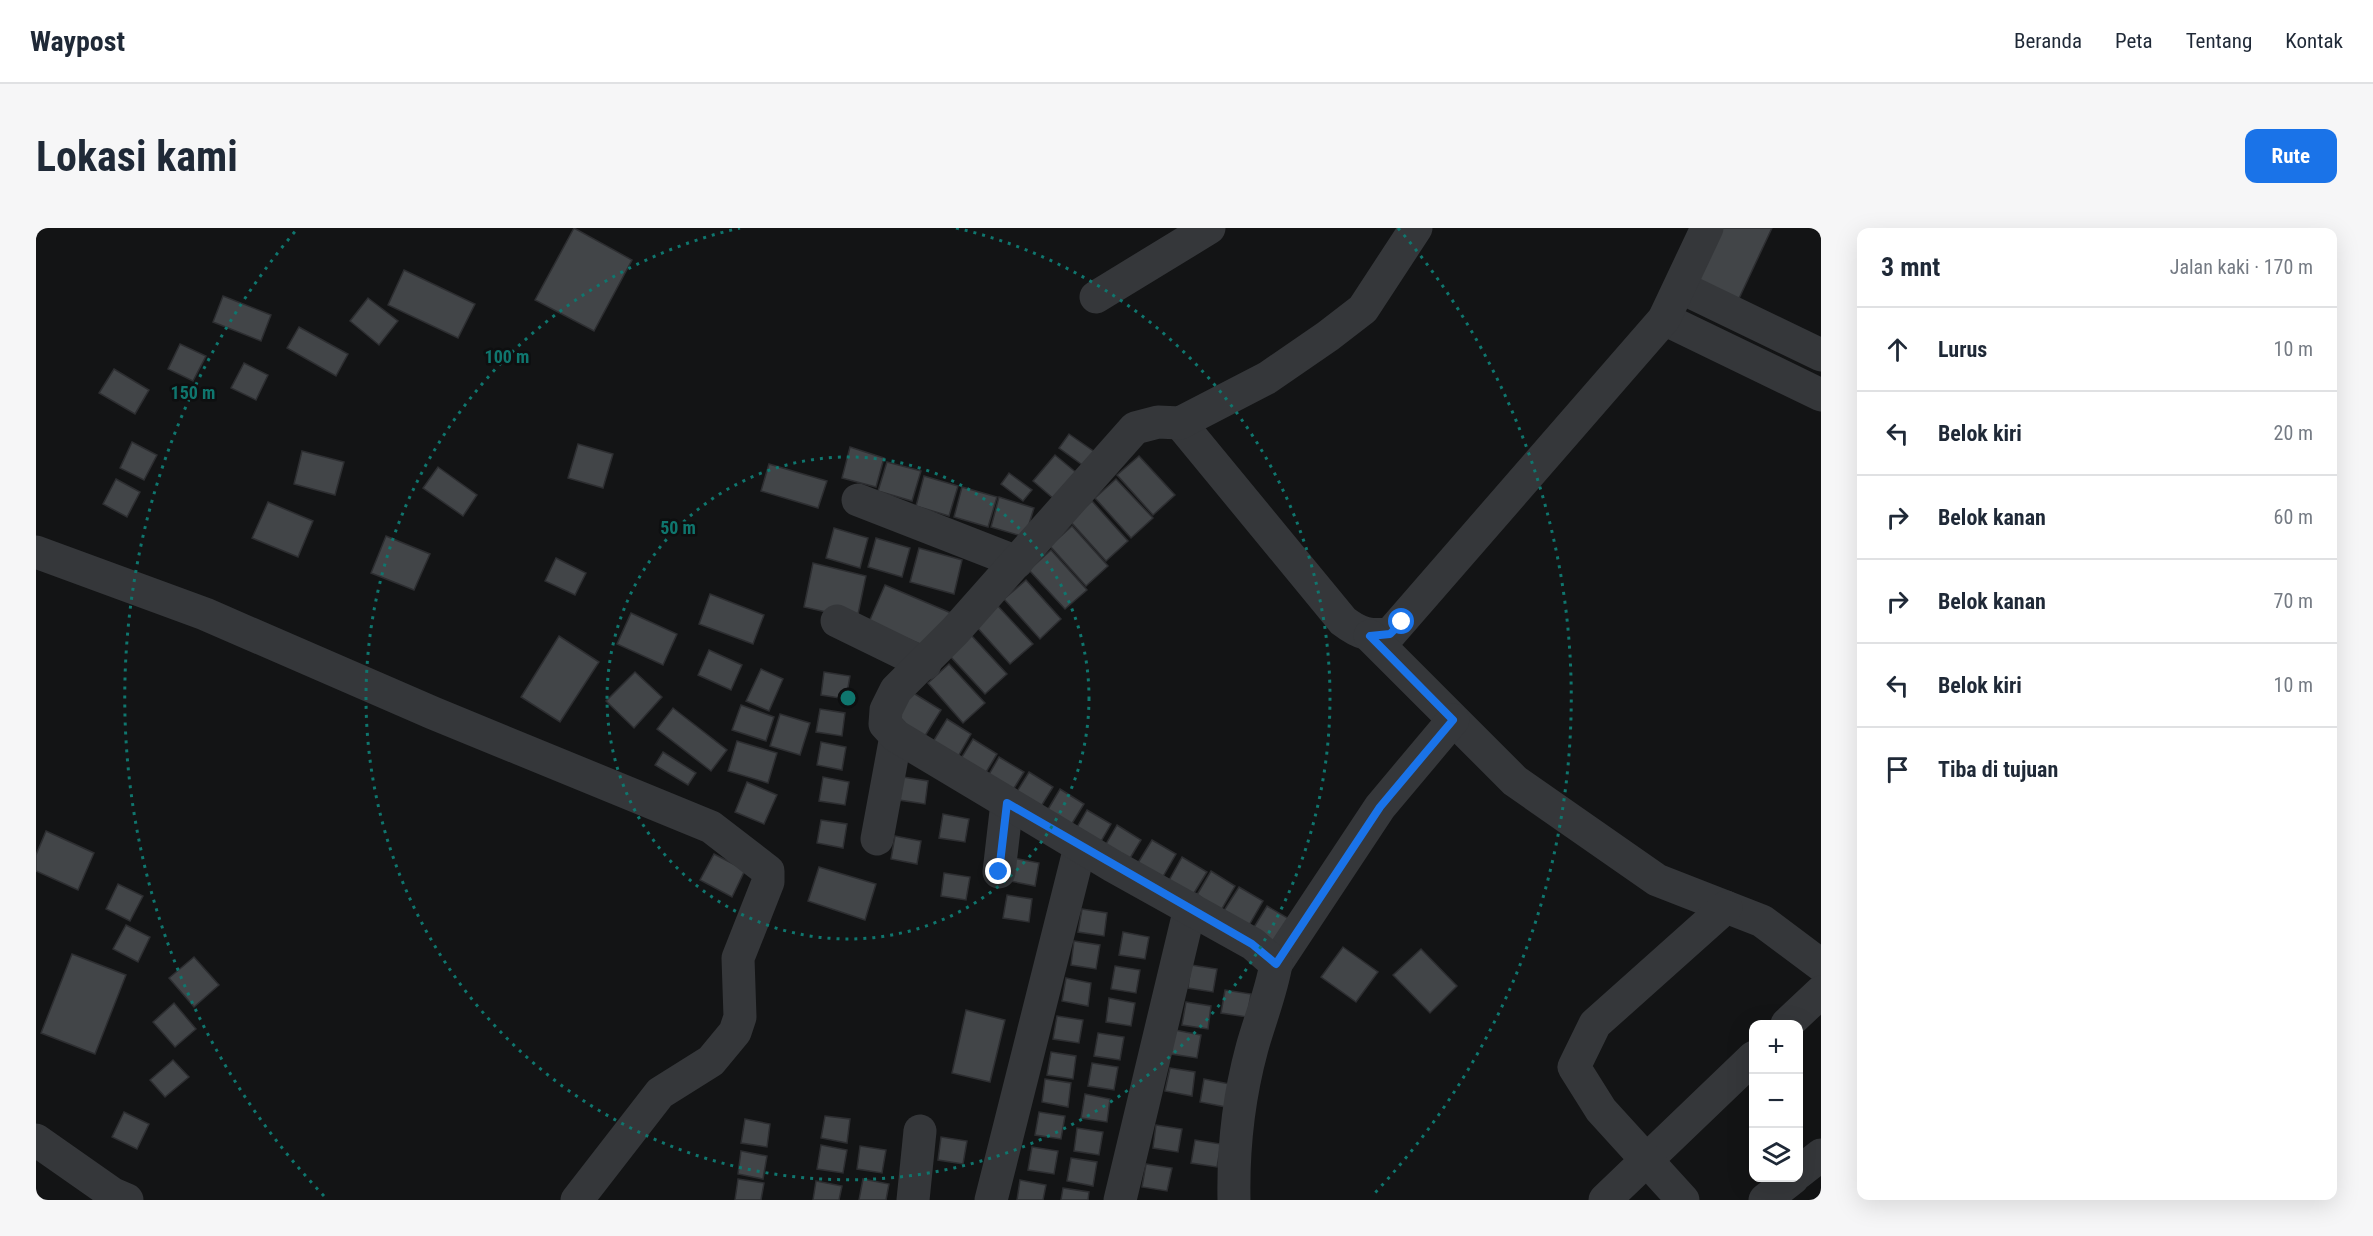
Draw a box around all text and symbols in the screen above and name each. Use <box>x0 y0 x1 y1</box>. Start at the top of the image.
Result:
text: Waypost <box>30 25 125 58</box>
text: Beranda <box>2014 29 2082 53</box>
text: Peta <box>2115 29 2153 53</box>
text: Tentang <box>2186 29 2252 53</box>
text: Kontak <box>2285 29 2343 53</box>
button: Rute <box>2245 129 2337 183</box>
text: Lokasi kami <box>36 132 238 181</box>
text: 3 mnt <box>1881 252 1940 282</box>
text: Jalan kaki · 170 m <box>2170 255 2313 279</box>
icon: ahead <box>1881 333 1914 366</box>
text: Lurus <box>1938 337 1987 362</box>
text: 10 m <box>2274 337 2313 361</box>
text: 100 m <box>485 346 529 367</box>
text: 150 m <box>171 382 215 403</box>
icon: left <box>1881 417 1914 450</box>
text: Belok kiri <box>1938 421 2022 446</box>
text: 20 m <box>2274 421 2313 445</box>
icon: right <box>1881 501 1914 534</box>
text: Belok kanan <box>1938 505 2046 530</box>
text: 60 m <box>2274 505 2313 529</box>
text: 50 m <box>660 517 696 538</box>
icon: right <box>1881 585 1914 618</box>
text: Belok kanan <box>1938 589 2046 614</box>
text: 70 m <box>2274 589 2313 613</box>
route start <box>1388 608 1414 634</box>
icon: left <box>1881 669 1914 702</box>
text: Belok kiri <box>1938 673 2022 698</box>
text: 10 m <box>2274 673 2313 697</box>
centre of rings <box>838 688 858 708</box>
icon: arrive <box>1881 753 1914 786</box>
text: Tiba di tujuan <box>1938 757 2058 782</box>
route end <box>985 858 1011 884</box>
map controls <box>1749 1020 1803 1182</box>
button: + <box>1749 1020 1803 1074</box>
button: − <box>1749 1074 1803 1128</box>
button: layers <box>1749 1128 1803 1182</box>

